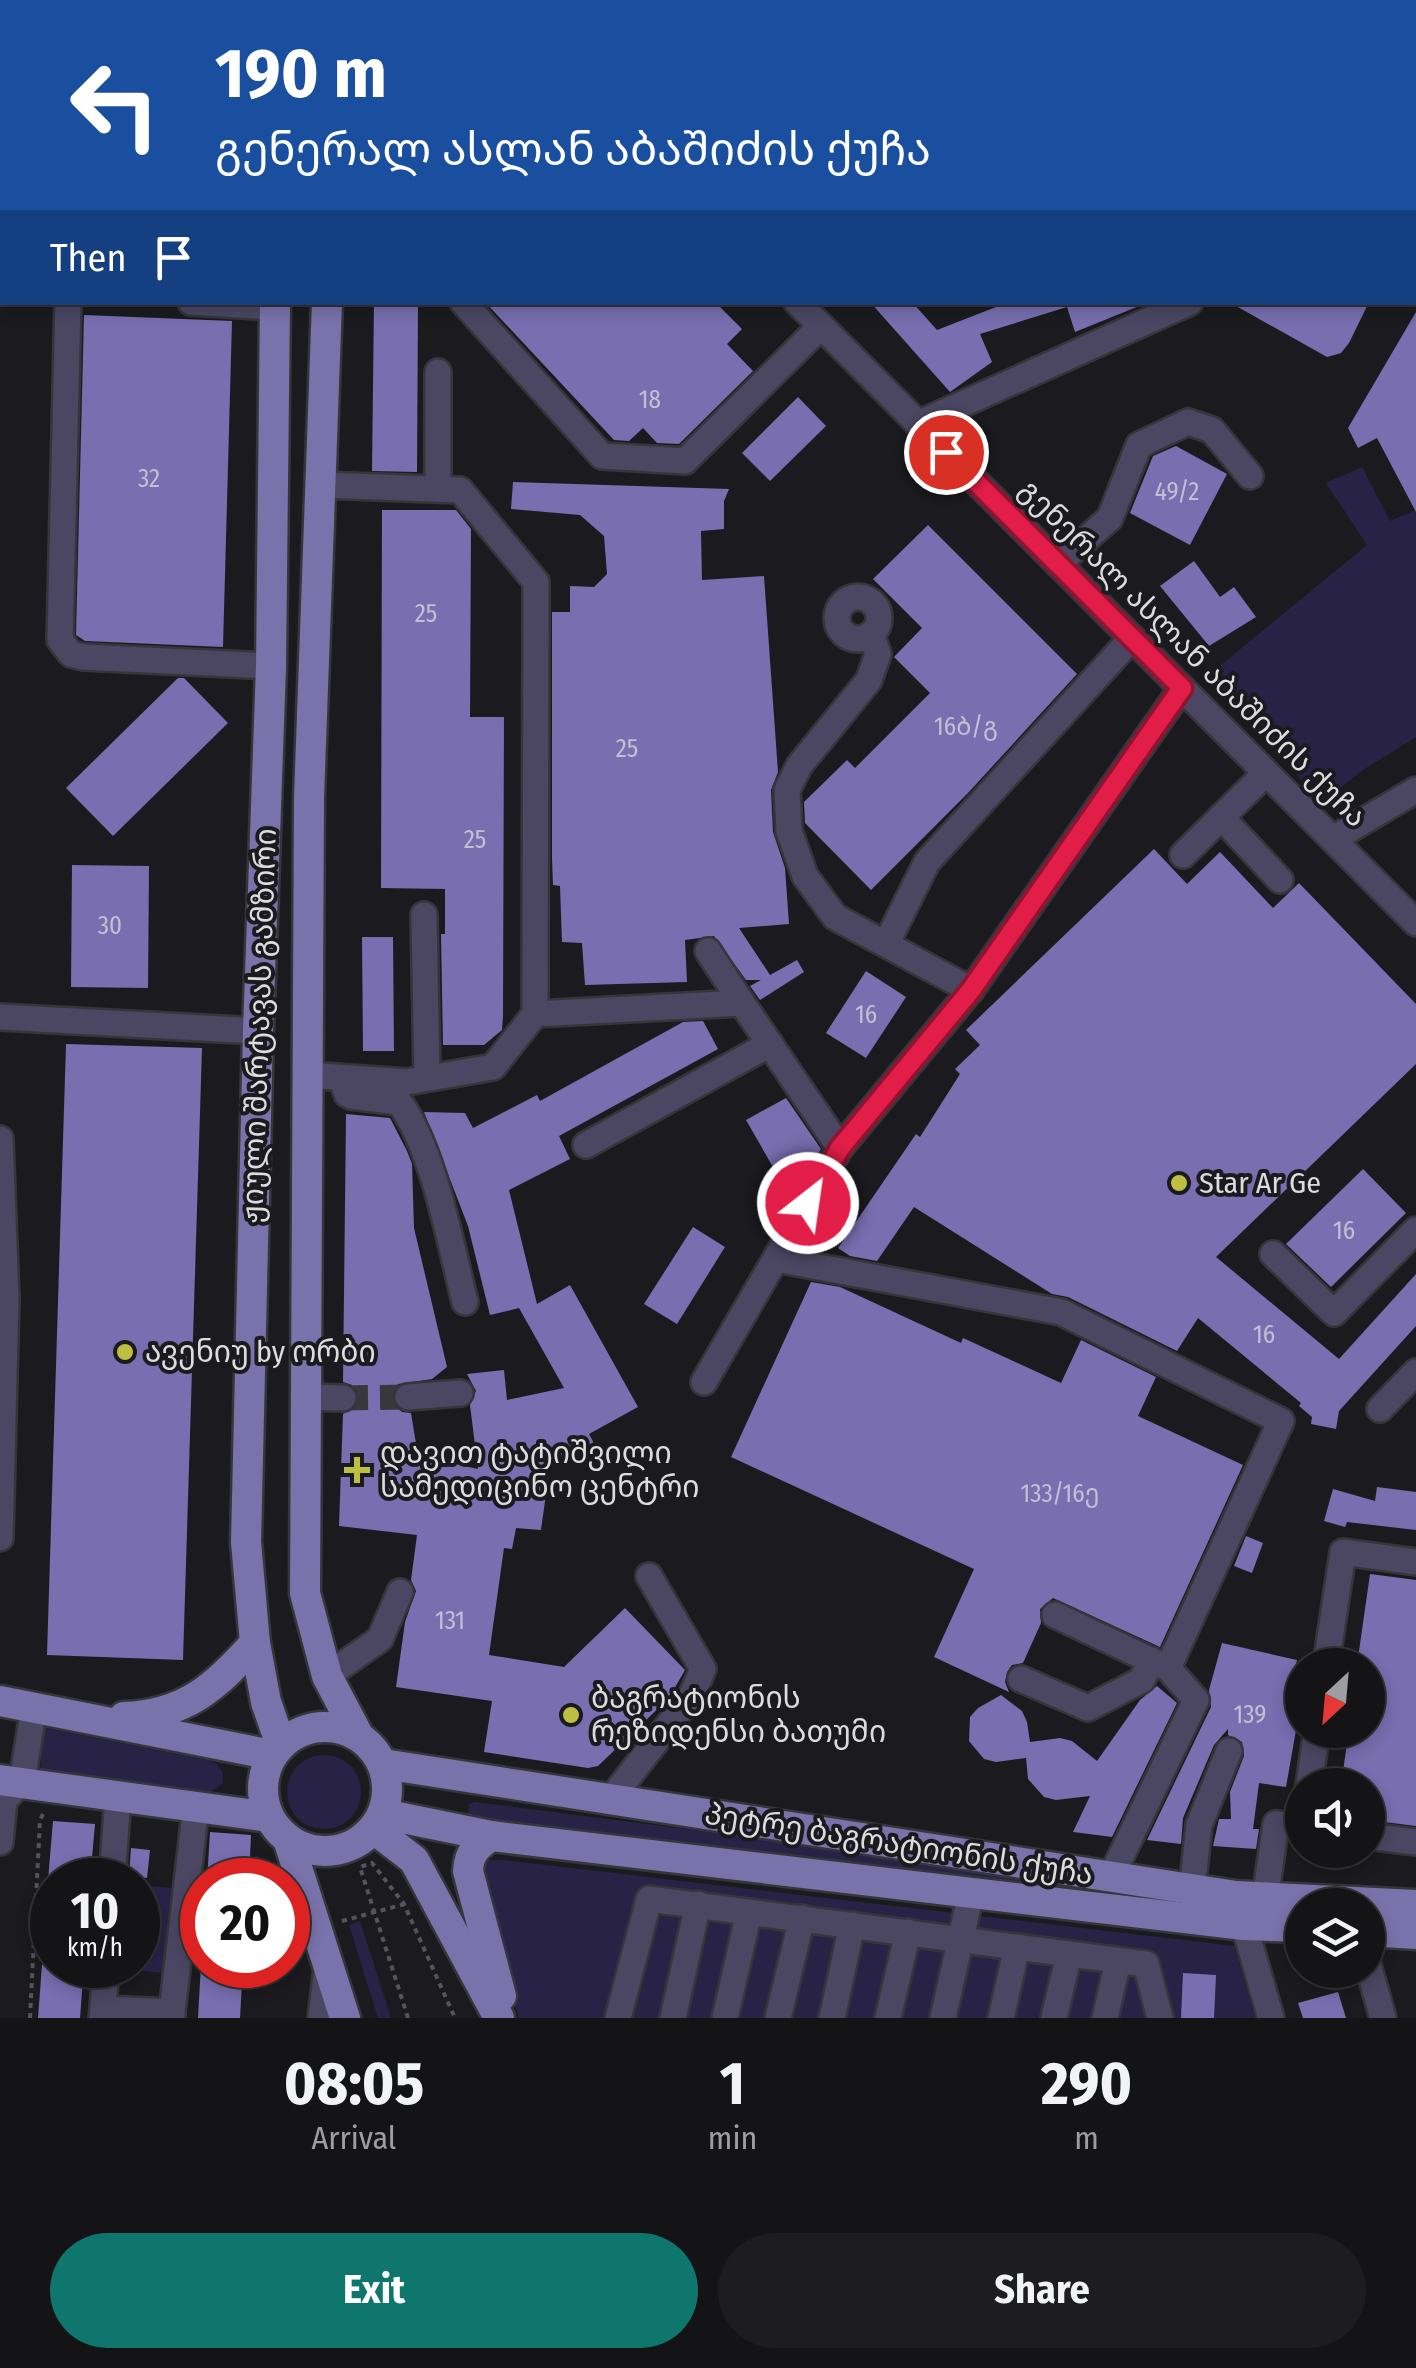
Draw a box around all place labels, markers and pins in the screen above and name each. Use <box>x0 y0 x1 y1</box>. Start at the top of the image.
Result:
pin <box>904 410 989 495</box>
place label: Star Ar Ge <box>1199 1165 1321 1201</box>
marker: Star Ar Ge <box>1168 1172 1190 1194</box>
place label: ავენიუ by ორბი <box>145 1334 376 1370</box>
marker: ავენიუ by ორბი <box>114 1341 136 1363</box>
place label: დავით ტატიშვილი სამედიცინო ცენტრი <box>380 1435 700 1505</box>
marker: დავით ტატიშვილი სამედიცინო ცენტრი <box>344 1457 370 1483</box>
place label: ბაგრატიონის რეზიდენსი ბათუმი <box>591 1680 886 1750</box>
marker: ბაგრატიონის რეზიდენსი ბათუმი <box>560 1704 582 1726</box>

